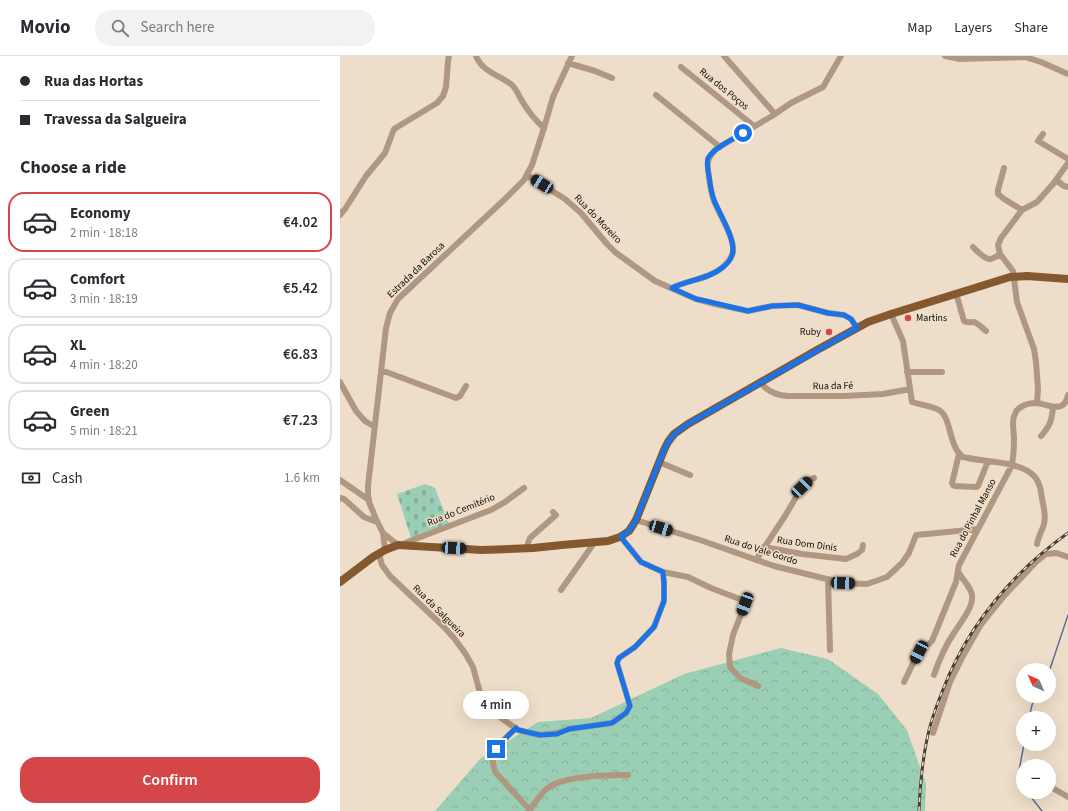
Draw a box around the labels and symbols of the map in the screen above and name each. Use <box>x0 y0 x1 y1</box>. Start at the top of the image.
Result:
street label: Rua dos Poços <box>696 65 752 113</box>
route start <box>734 124 752 142</box>
car <box>529 173 555 195</box>
street label: Rua do Moreiro <box>571 191 625 247</box>
street label: Estrada da Barosa <box>384 239 448 301</box>
place label: Martins <box>916 311 947 325</box>
marker: Martins <box>903 313 913 323</box>
place label: Ruby <box>800 325 821 339</box>
marker: Ruby <box>824 327 834 337</box>
street label: Rua da Fé <box>813 379 853 393</box>
car <box>789 474 815 500</box>
street label: Rua do Pinhal Manso <box>946 476 1000 560</box>
street label: Rua do Cemitério <box>425 490 497 530</box>
car <box>648 519 674 537</box>
street label: Rua do Vale Gordo <box>722 532 800 568</box>
street label: Rua Dom Dinis <box>776 533 838 555</box>
car <box>442 541 466 555</box>
car <box>831 577 855 589</box>
street label: Rua da Salgueira <box>409 581 469 641</box>
car <box>735 591 755 617</box>
car <box>908 639 930 665</box>
north arrow <box>1016 663 1056 703</box>
callout: 4 min <box>463 691 529 719</box>
route end <box>487 740 505 758</box>

